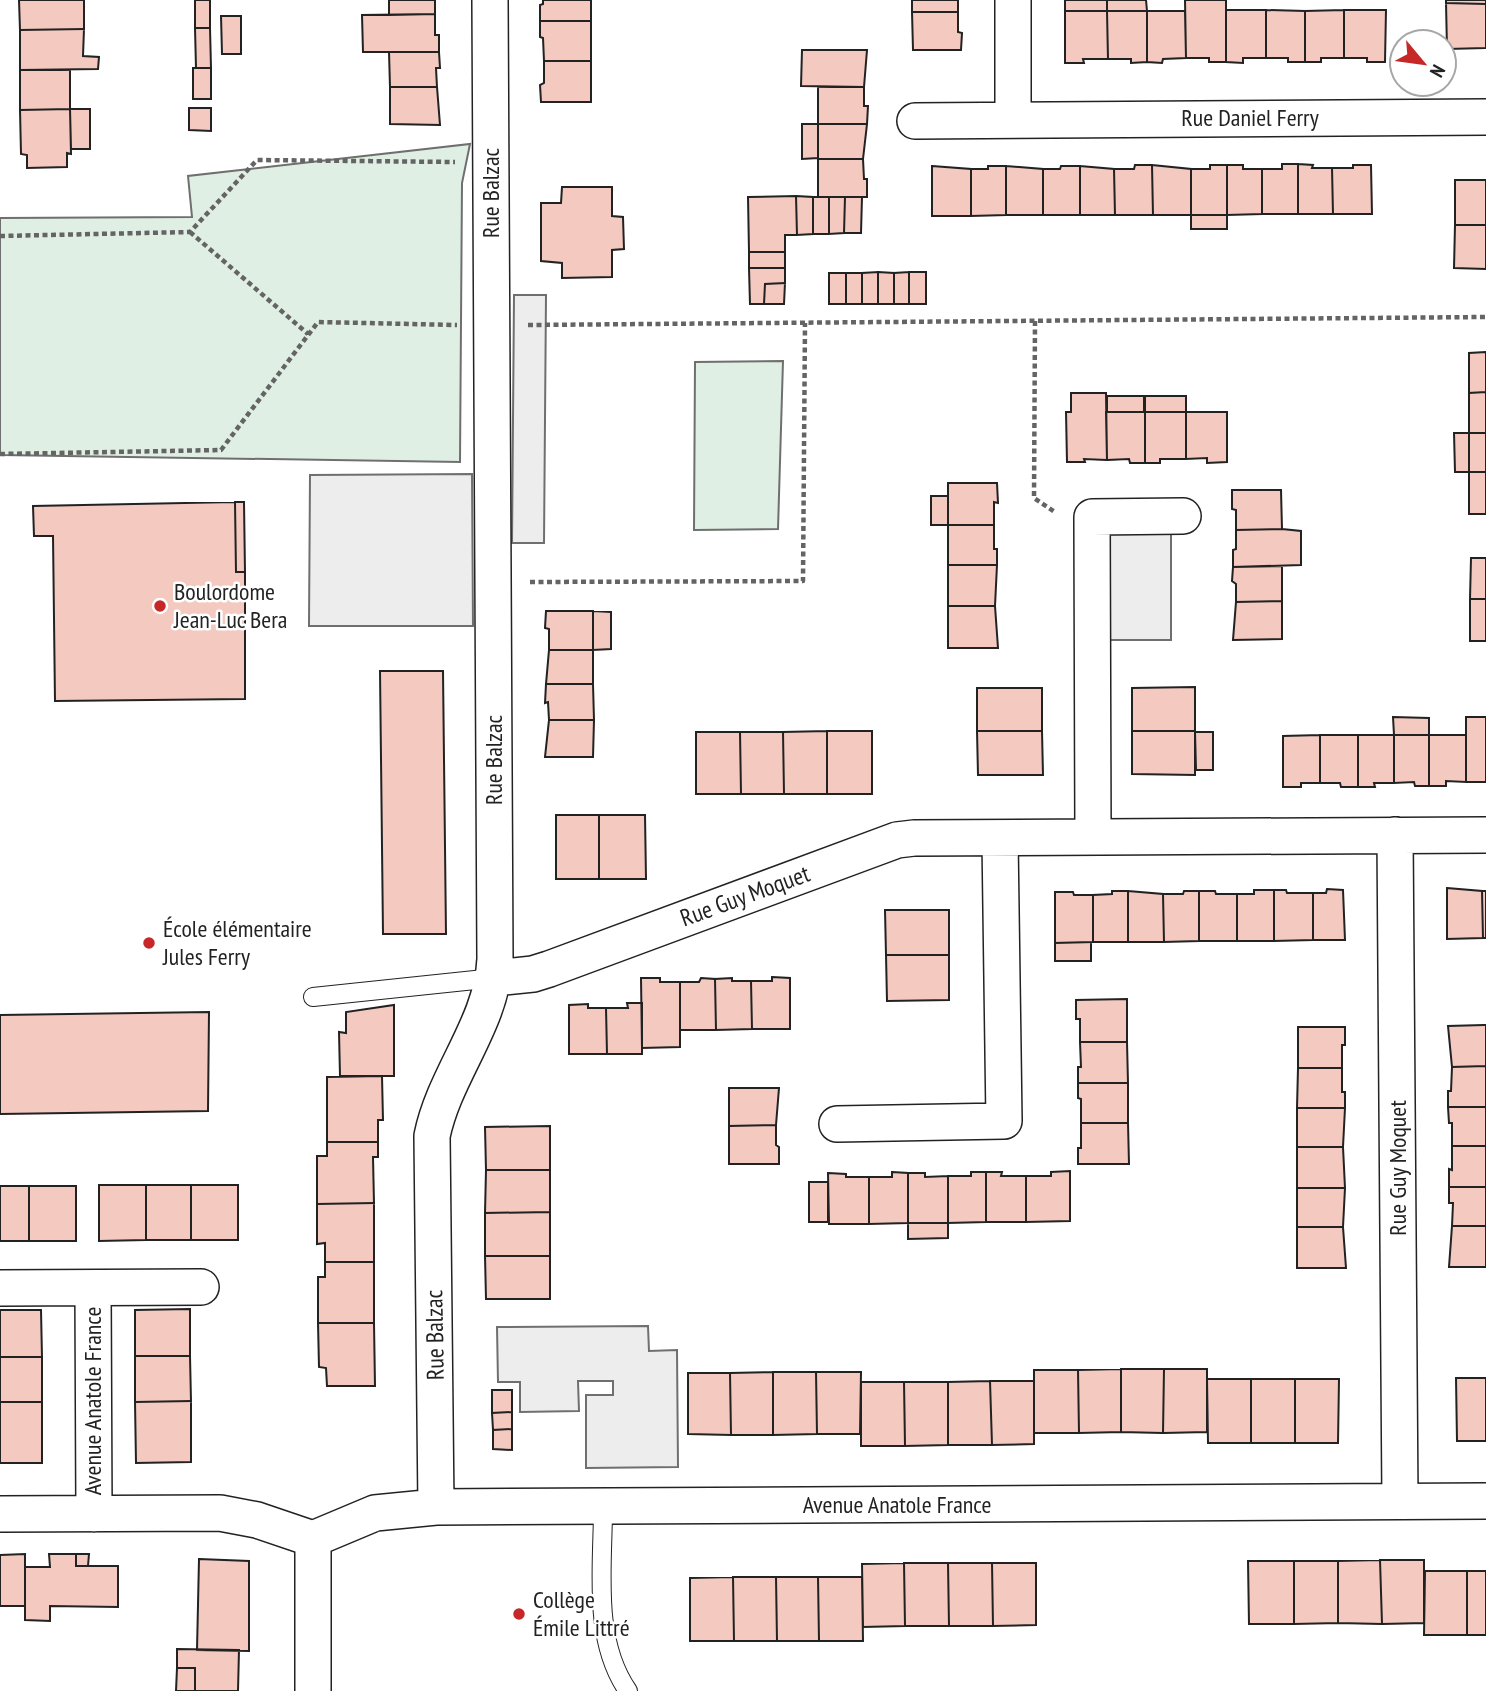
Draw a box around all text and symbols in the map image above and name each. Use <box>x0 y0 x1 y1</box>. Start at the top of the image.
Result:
north arrow <box>1388 28 1458 98</box>
text: N <box>1425 61 1451 82</box>
street label: Rue Daniel Ferry <box>1181 102 1319 133</box>
street label: Rue Balzac <box>475 147 506 238</box>
place label: Boulordome Jean-Luc Bera <box>173 576 287 635</box>
marker: Boulordome Jean-Luc Bera <box>152 598 168 614</box>
street label: Rue Balzac <box>478 714 509 805</box>
street label: Rue Guy Moquet <box>676 858 814 933</box>
place label: École élémentaire Jules Ferry <box>162 913 312 972</box>
marker: École élémentaire Jules Ferry <box>141 935 157 951</box>
street label: Rue Guy Moquet <box>1382 1100 1413 1236</box>
street label: Rue Balzac <box>418 1289 451 1380</box>
street label: Avenue Anatole France <box>77 1307 108 1495</box>
street label: Avenue Anatole France <box>803 1489 991 1520</box>
place label: Collège Émile Littré <box>533 1584 630 1643</box>
marker: Collège Émile Littré <box>511 1606 527 1622</box>

